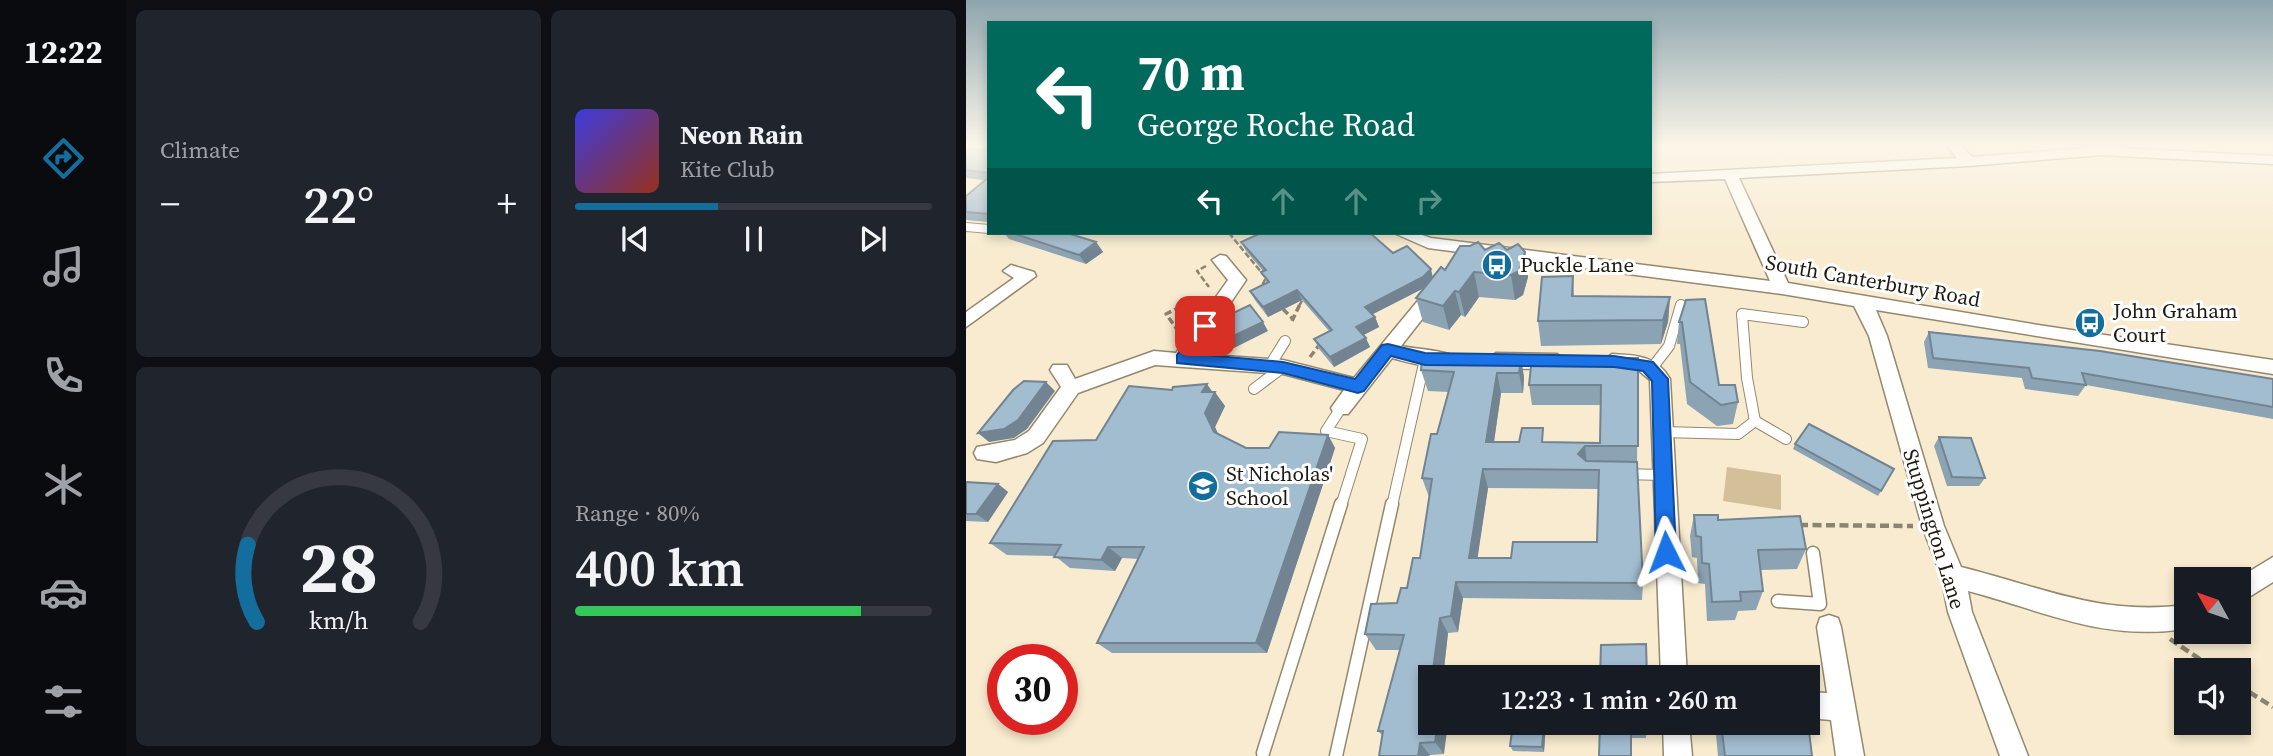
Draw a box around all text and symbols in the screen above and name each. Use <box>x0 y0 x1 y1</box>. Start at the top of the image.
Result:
text: 12:22 <box>24 30 102 74</box>
text: 70 m <box>1137 39 1245 106</box>
icon: left <box>1022 49 1113 140</box>
text: George Roche Road <box>1137 103 1415 147</box>
text: Neon Rain <box>680 117 803 153</box>
icon: directions <box>39 134 88 183</box>
text: Climate <box>160 134 240 166</box>
text: Kite Club <box>680 153 775 185</box>
text: 22° <box>303 169 374 240</box>
text: − <box>160 178 180 230</box>
text: + <box>497 178 517 230</box>
icon: left <box>1191 182 1229 220</box>
icon: ahead <box>1264 182 1302 220</box>
icon: ahead <box>1337 182 1375 220</box>
icon: right <box>1410 182 1448 220</box>
icon: previous <box>616 220 654 258</box>
icon: pause <box>735 220 773 258</box>
icon: next <box>854 220 892 258</box>
icon: music <box>39 242 88 291</box>
street label: South Canterbury Road <box>1763 247 1983 314</box>
bus stop icon: Puckle Lane <box>1480 248 1514 282</box>
place label: Puckle Lane <box>1520 250 1634 279</box>
pin <box>1175 296 1235 356</box>
place label: John Graham Court <box>2112 296 2238 349</box>
bus stop icon: John Graham Court <box>2073 306 2107 340</box>
icon: arrive <box>1186 307 1224 345</box>
icon: phone <box>39 351 88 400</box>
street label: Stuppington Lane <box>1896 445 1973 612</box>
place label: St Nicholas' School <box>1226 459 1333 512</box>
icon: climate <box>39 460 88 509</box>
school or university icon: St Nicholas' School <box>1186 469 1220 503</box>
text: Range · 80% <box>575 497 700 529</box>
position arrow <box>1629 515 1703 589</box>
text: 28 <box>299 518 378 617</box>
text: 400 km <box>575 532 744 603</box>
north arrow <box>2174 567 2250 644</box>
map controls <box>2174 567 2251 735</box>
icon: car <box>39 568 88 617</box>
text: km/h <box>309 603 368 637</box>
speed limit sign: 30 <box>987 644 1078 735</box>
button: sound <box>2174 658 2251 735</box>
icon: filters <box>39 677 88 726</box>
text: 12:23 · 1 min · 260 m <box>1500 682 1738 718</box>

